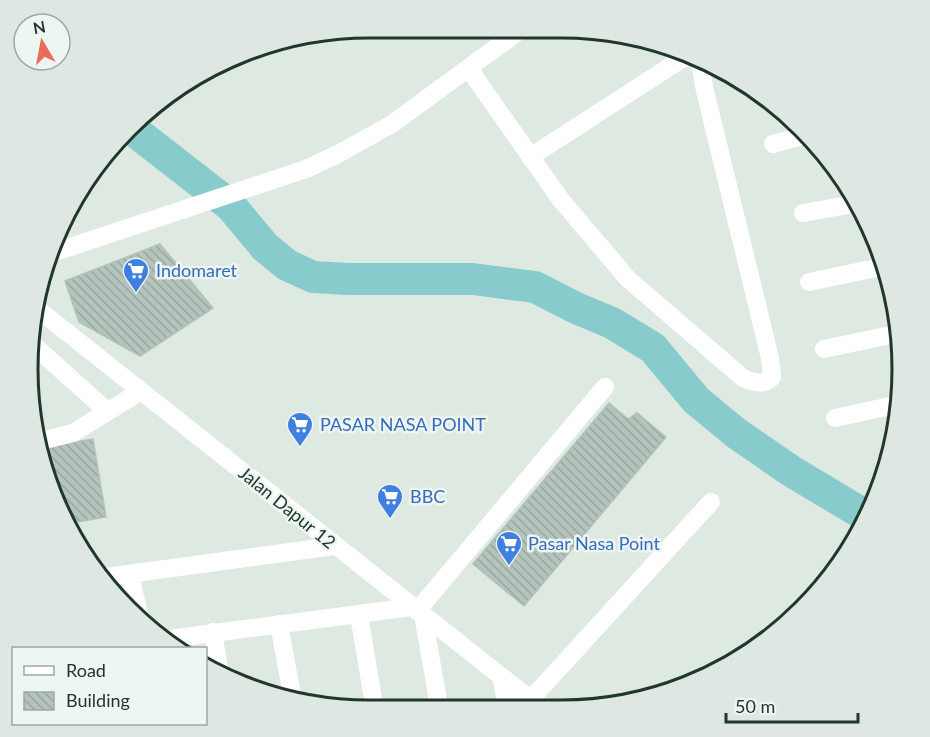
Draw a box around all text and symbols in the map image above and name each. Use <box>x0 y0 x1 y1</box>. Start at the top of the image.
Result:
north arrow <box>12 12 72 72</box>
text: N <box>32 16 47 37</box>
supermarket icon: Indomaret <box>121 256 151 294</box>
place label: Indomaret <box>156 259 238 281</box>
supermarket icon: PASAR NASA POINT <box>285 410 315 448</box>
place label: PASAR NASA POINT <box>320 413 486 435</box>
street label: Jalan Dapur 12 <box>235 461 340 553</box>
supermarket icon: BBC <box>375 482 405 520</box>
place label: BBC <box>410 485 445 507</box>
supermarket icon: Pasar Nasa Point <box>494 529 524 567</box>
place label: Pasar Nasa Point <box>528 532 661 554</box>
legend <box>12 647 207 725</box>
text: Road <box>66 659 106 681</box>
scale bar <box>726 686 858 724</box>
text: Building <box>66 689 130 711</box>
text: 50 m <box>735 695 775 717</box>

